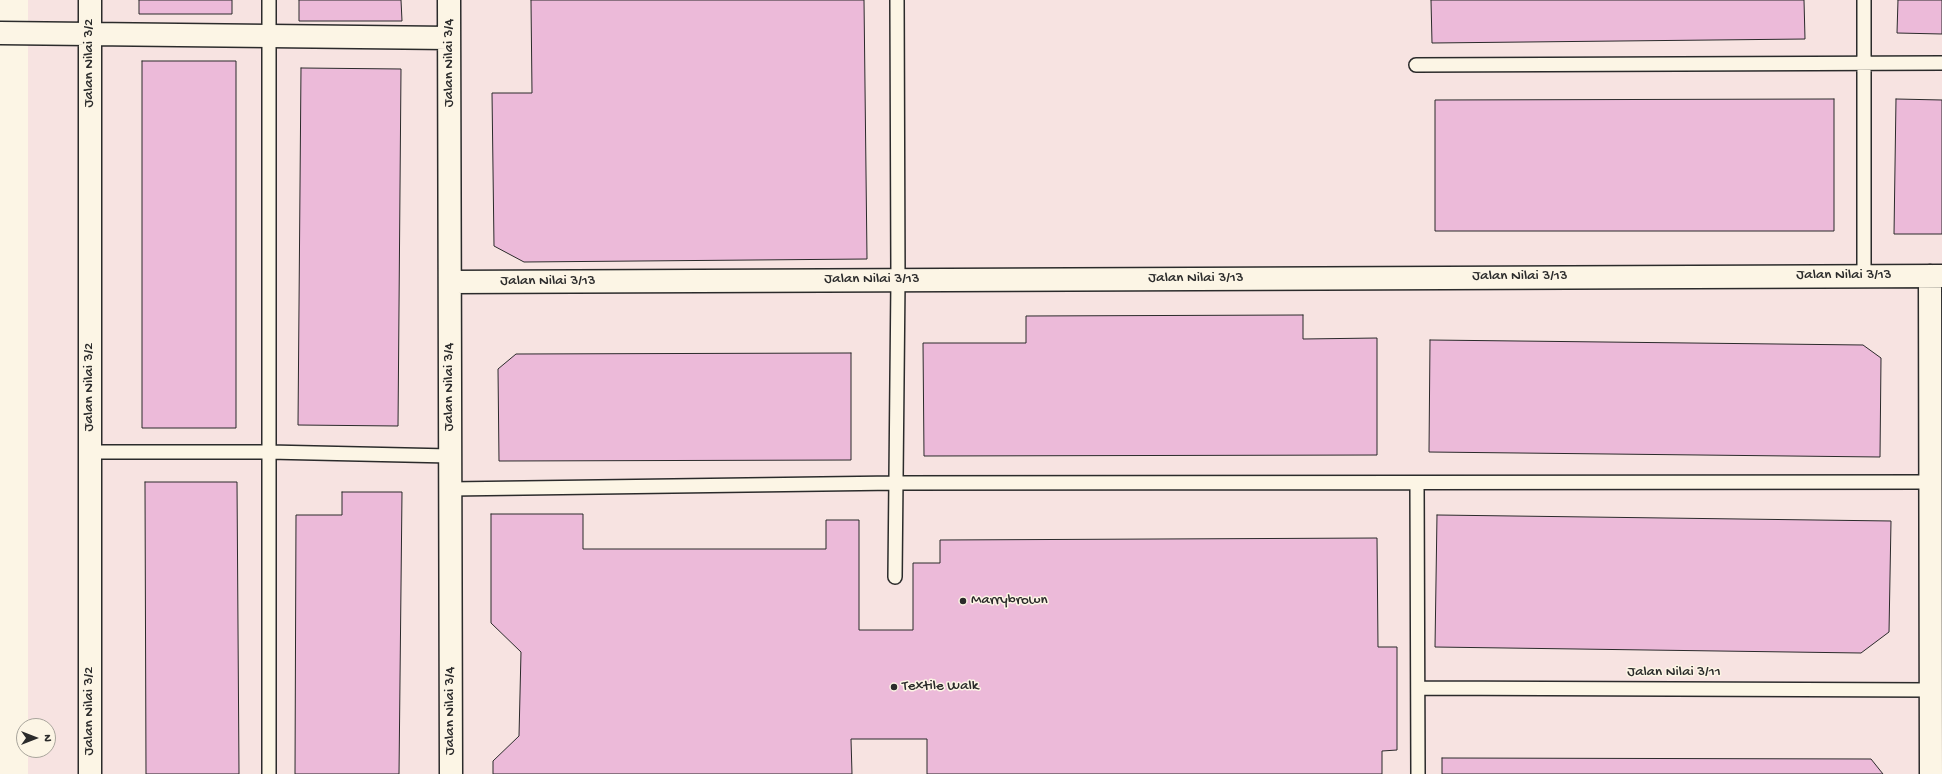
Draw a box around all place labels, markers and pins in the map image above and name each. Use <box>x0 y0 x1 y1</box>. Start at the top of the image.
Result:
place label: Marrybrown <box>971 592 1048 610</box>
marker: Marrybrown <box>958 596 968 606</box>
place label: Textile Walk <box>902 678 978 696</box>
marker: Textile Walk <box>889 682 899 692</box>

